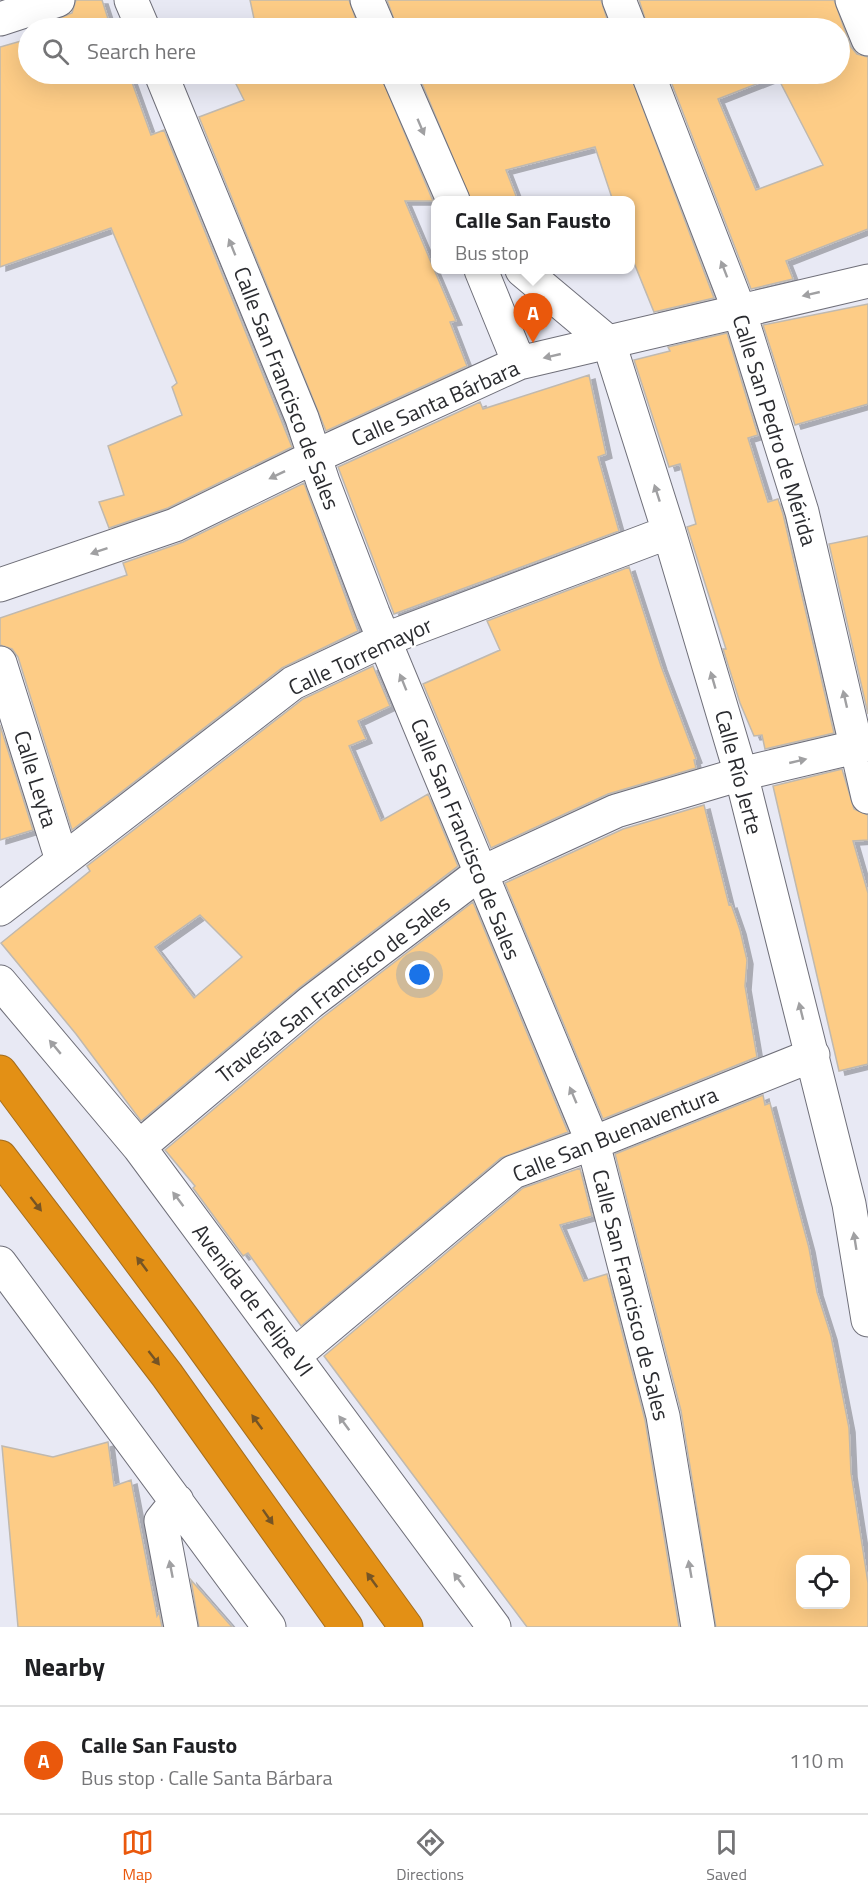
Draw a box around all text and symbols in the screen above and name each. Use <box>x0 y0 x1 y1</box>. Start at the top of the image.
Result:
search box <box>18 18 850 84</box>
text: Search here <box>87 34 196 68</box>
icon: search <box>39 35 72 68</box>
one-way arrow <box>416 119 426 137</box>
popup <box>431 196 635 274</box>
text: Calle San Fausto <box>455 203 611 237</box>
one-way arrow <box>227 237 237 255</box>
text: Bus stop <box>455 237 529 268</box>
one-way arrow <box>718 260 728 278</box>
street label: Calle San Francisco de Sales <box>225 262 349 514</box>
one-way arrow <box>801 290 820 299</box>
pin: A <box>514 294 552 343</box>
street label: Calle San Pedro de Mérida <box>724 310 826 550</box>
street label: Calle Santa Bárbara <box>346 351 524 455</box>
one-way arrow <box>542 352 561 361</box>
one-way arrow <box>269 470 286 479</box>
one-way arrow <box>652 484 661 502</box>
one-way arrow <box>90 547 108 557</box>
street label: Calle Torremayor <box>282 608 438 704</box>
one-way arrow <box>708 671 717 689</box>
one-way arrow <box>398 673 407 691</box>
one-way arrow <box>840 690 850 708</box>
street label: Calle Río Jerte <box>706 706 772 838</box>
street label: Calle San Francisco de Sales <box>402 713 530 965</box>
street label: Calle Leyta <box>5 726 67 832</box>
one-way arrow <box>788 755 807 765</box>
street label: Travesía San Francisco de Sales <box>209 887 457 1091</box>
your location <box>405 960 434 989</box>
one-way arrow <box>796 1001 806 1020</box>
one-way arrow <box>49 1040 62 1055</box>
street label: Calle San Buenaventura <box>507 1077 723 1191</box>
one-way arrow <box>568 1086 578 1104</box>
street label: Calle San Francisco de Sales <box>583 1166 679 1424</box>
one-way arrow <box>172 1191 184 1206</box>
one-way arrow <box>29 1196 41 1211</box>
street label: Avenida de Felipe VI <box>184 1216 322 1384</box>
one-way arrow <box>850 1232 859 1251</box>
one-way arrow <box>136 1256 149 1272</box>
one-way arrow <box>148 1351 160 1366</box>
one-way arrow <box>251 1414 263 1430</box>
one-way arrow <box>338 1415 350 1431</box>
one-way arrow <box>262 1509 273 1525</box>
map controls <box>796 1555 850 1609</box>
button: locate <box>796 1555 850 1609</box>
one-way arrow <box>166 1560 175 1579</box>
one-way arrow <box>685 1560 694 1579</box>
one-way arrow <box>366 1572 378 1587</box>
one-way arrow <box>453 1572 465 1588</box>
text: Nearby <box>24 1647 105 1686</box>
text: Calle San Fausto <box>81 1728 237 1762</box>
text: A <box>37 1745 50 1776</box>
text: 110 m <box>789 1745 844 1776</box>
text: Bus stop · Calle Santa Bárbara <box>81 1762 333 1793</box>
tab: Map <box>121 1826 154 1886</box>
tab: Directions <box>396 1826 464 1886</box>
tab: Saved <box>706 1826 747 1886</box>

